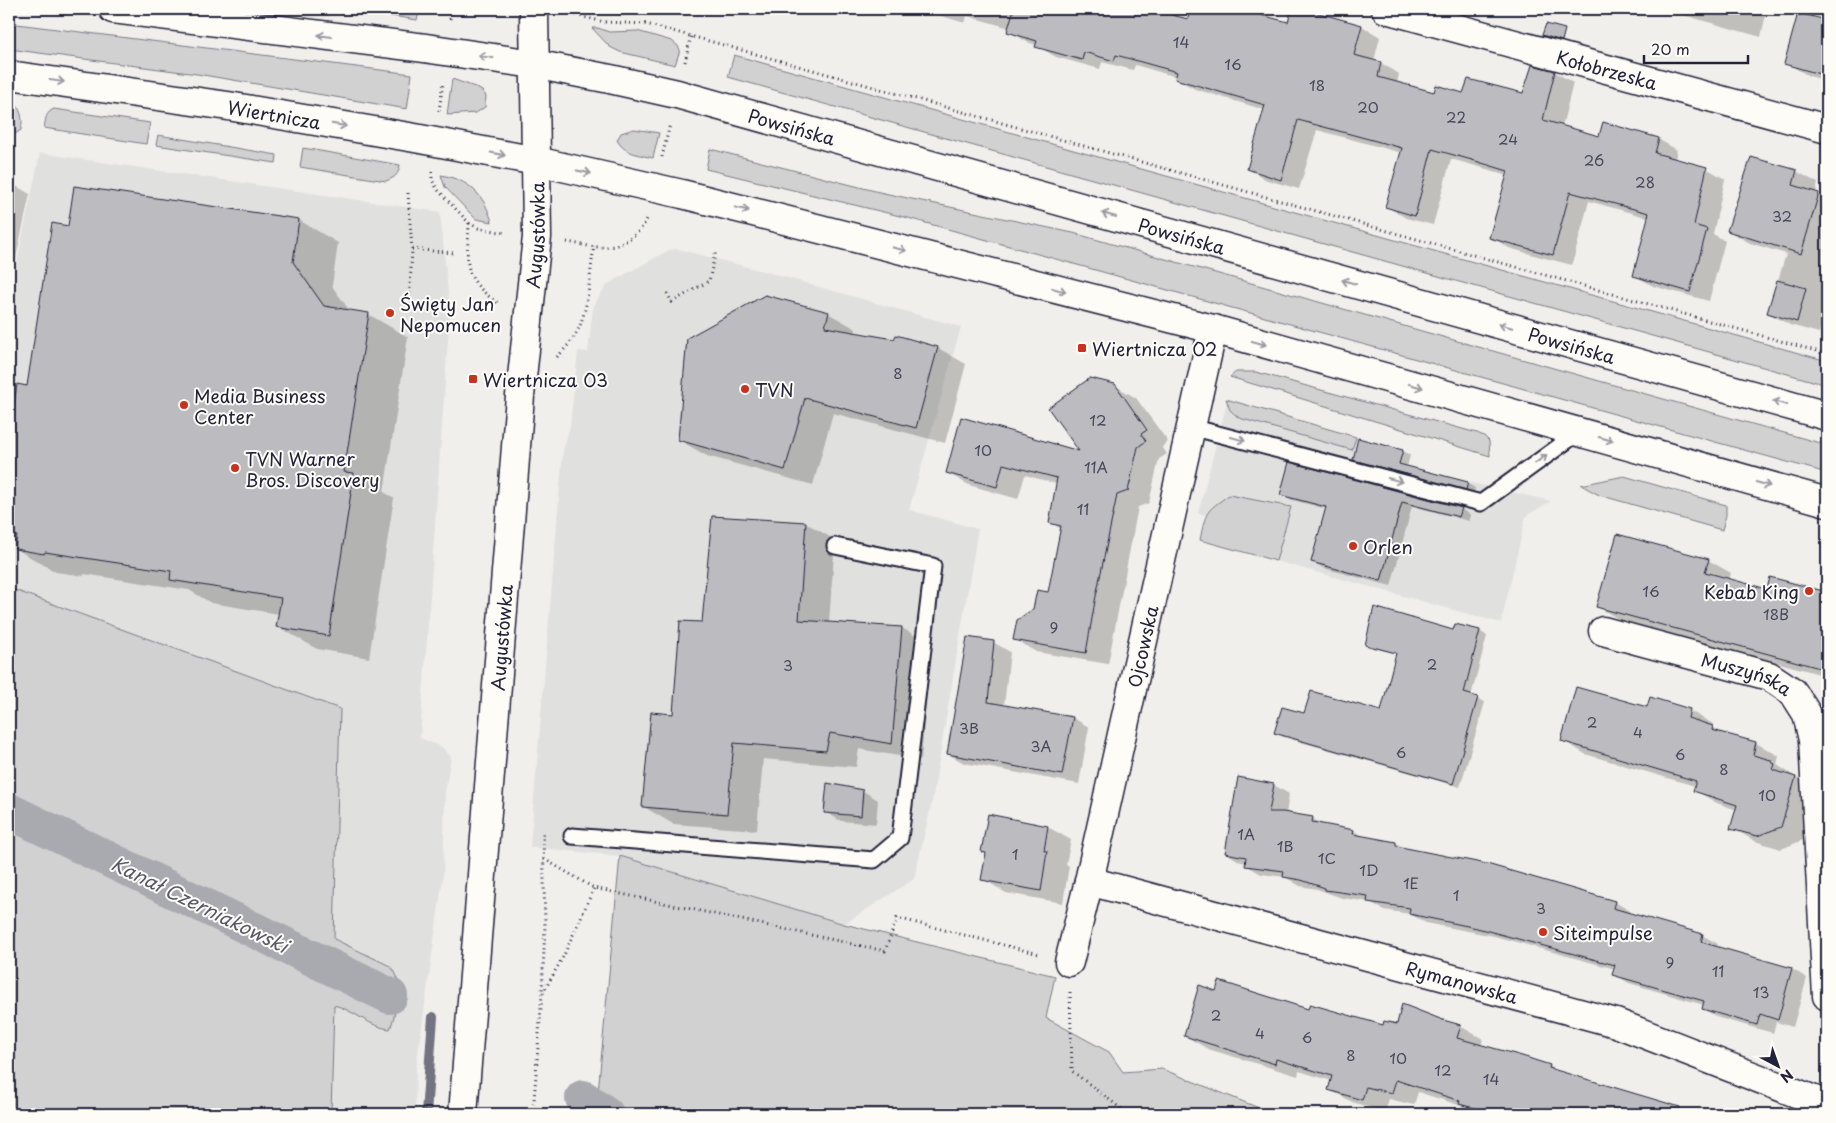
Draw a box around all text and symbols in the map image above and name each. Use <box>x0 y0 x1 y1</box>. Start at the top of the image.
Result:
house number: 14 <box>1173 30 1189 53</box>
one-way arrow <box>318 31 334 41</box>
scale bar <box>1644 32 1747 64</box>
text: 20 m <box>1651 37 1690 60</box>
street label: Kołobrzeska <box>1554 43 1661 96</box>
one-way arrow <box>479 52 495 62</box>
house number: 16 <box>1224 52 1242 75</box>
house number: 18 <box>1309 73 1325 96</box>
one-way arrow <box>49 76 65 86</box>
street label: Wiertnicza <box>225 93 324 135</box>
house number: 20 <box>1357 95 1379 118</box>
street label: Powsińska <box>745 101 839 151</box>
house number: 22 <box>1446 105 1466 128</box>
one-way arrow <box>330 120 346 130</box>
house number: 24 <box>1498 127 1518 150</box>
house number: 26 <box>1584 148 1604 171</box>
one-way arrow <box>490 150 506 160</box>
one-way arrow <box>575 168 591 177</box>
house number: 28 <box>1635 170 1655 193</box>
street label: Augustówka <box>518 181 551 289</box>
house number: 32 <box>1772 204 1792 227</box>
one-way arrow <box>733 205 749 214</box>
one-way arrow <box>1101 210 1117 219</box>
street label: Powsińska <box>1135 210 1229 261</box>
one-way arrow <box>891 245 907 254</box>
one-way arrow <box>1342 277 1358 287</box>
one-way arrow <box>1050 286 1066 295</box>
place label: Święty Jan Nepomucen <box>400 290 501 338</box>
marker: Święty Jan Nepomucen <box>384 307 396 319</box>
street label: Powsińska <box>1525 320 1619 370</box>
one-way arrow <box>1498 321 1514 331</box>
place label: Wiertnicza 02 <box>1092 335 1218 362</box>
one-way arrow <box>1251 338 1267 348</box>
marker: Wiertnicza 02 <box>1076 342 1088 354</box>
house number: 8 <box>893 361 903 384</box>
place label: Wiertnicza 03 <box>483 366 608 393</box>
marker: Wiertnicza 03 <box>467 373 479 385</box>
place label: TVN <box>755 376 794 403</box>
place label: Media Business Center <box>194 382 325 430</box>
one-way arrow <box>1408 382 1424 392</box>
marker: TVN <box>739 383 751 395</box>
one-way arrow <box>1773 398 1789 407</box>
marker: Media Business Center <box>178 399 190 411</box>
house number: 12 <box>1089 408 1107 431</box>
one-way arrow <box>1230 435 1246 444</box>
one-way arrow <box>1598 435 1614 445</box>
house number: 10 <box>974 438 992 461</box>
place label: TVN Warner Bros. Discovery <box>245 445 380 493</box>
one-way arrow <box>1533 454 1547 464</box>
house number: 11A <box>1084 455 1108 478</box>
marker: TVN Warner Bros. Discovery <box>229 462 241 474</box>
one-way arrow <box>1387 476 1403 485</box>
one-way arrow <box>1754 479 1770 489</box>
house number: 11 <box>1077 497 1089 520</box>
place label: Orlen <box>1363 533 1413 560</box>
marker: Orlen <box>1347 540 1359 552</box>
place label: Kebab King <box>1704 578 1799 605</box>
house number: 16 <box>1642 579 1660 602</box>
street label: Augustówka <box>483 583 519 692</box>
marker: Kebab King <box>1803 585 1815 597</box>
street label: Ojcowska <box>1119 602 1164 690</box>
house number: 18B <box>1763 602 1789 625</box>
house number: 9 <box>1050 615 1058 638</box>
street label: Muszyńska <box>1698 645 1798 702</box>
house number: 2 <box>1427 652 1437 675</box>
house number: 3 <box>783 653 793 676</box>
house number: 2 <box>1587 710 1597 733</box>
house number: 3B <box>959 716 979 739</box>
house number: 4 <box>1633 720 1643 743</box>
house number: 3A <box>1031 734 1052 757</box>
house number: 6 <box>1396 740 1406 763</box>
house number: 6 <box>1675 742 1685 765</box>
house number: 8 <box>1719 757 1729 780</box>
house number: 10 <box>1758 783 1776 806</box>
house number: 1A <box>1237 822 1255 845</box>
house number: 1B <box>1277 834 1293 857</box>
house number: 1 <box>1012 842 1018 865</box>
house number: 1C <box>1318 846 1336 869</box>
water label: Kanał Czerniakowski <box>107 849 296 960</box>
house number: 1D <box>1359 858 1379 881</box>
house number: 1E <box>1403 871 1419 894</box>
house number: 1 <box>1453 883 1459 906</box>
house number: 3 <box>1536 896 1546 919</box>
place label: Siteimpulse <box>1553 919 1653 946</box>
marker: Siteimpulse <box>1537 926 1549 938</box>
house number: 9 <box>1666 950 1674 973</box>
street label: Rymanowska <box>1403 953 1522 1010</box>
house number: 11 <box>1712 959 1724 982</box>
house number: 13 <box>1753 980 1769 1003</box>
house number: 2 <box>1211 1003 1221 1026</box>
house number: 4 <box>1255 1021 1265 1044</box>
house number: 6 <box>1302 1025 1312 1048</box>
north arrow <box>1754 1040 1804 1090</box>
house number: 8 <box>1346 1043 1356 1066</box>
house number: 10 <box>1389 1046 1407 1069</box>
house number: 12 <box>1434 1058 1452 1081</box>
text: N <box>1776 1065 1798 1088</box>
house number: 14 <box>1483 1067 1499 1090</box>

